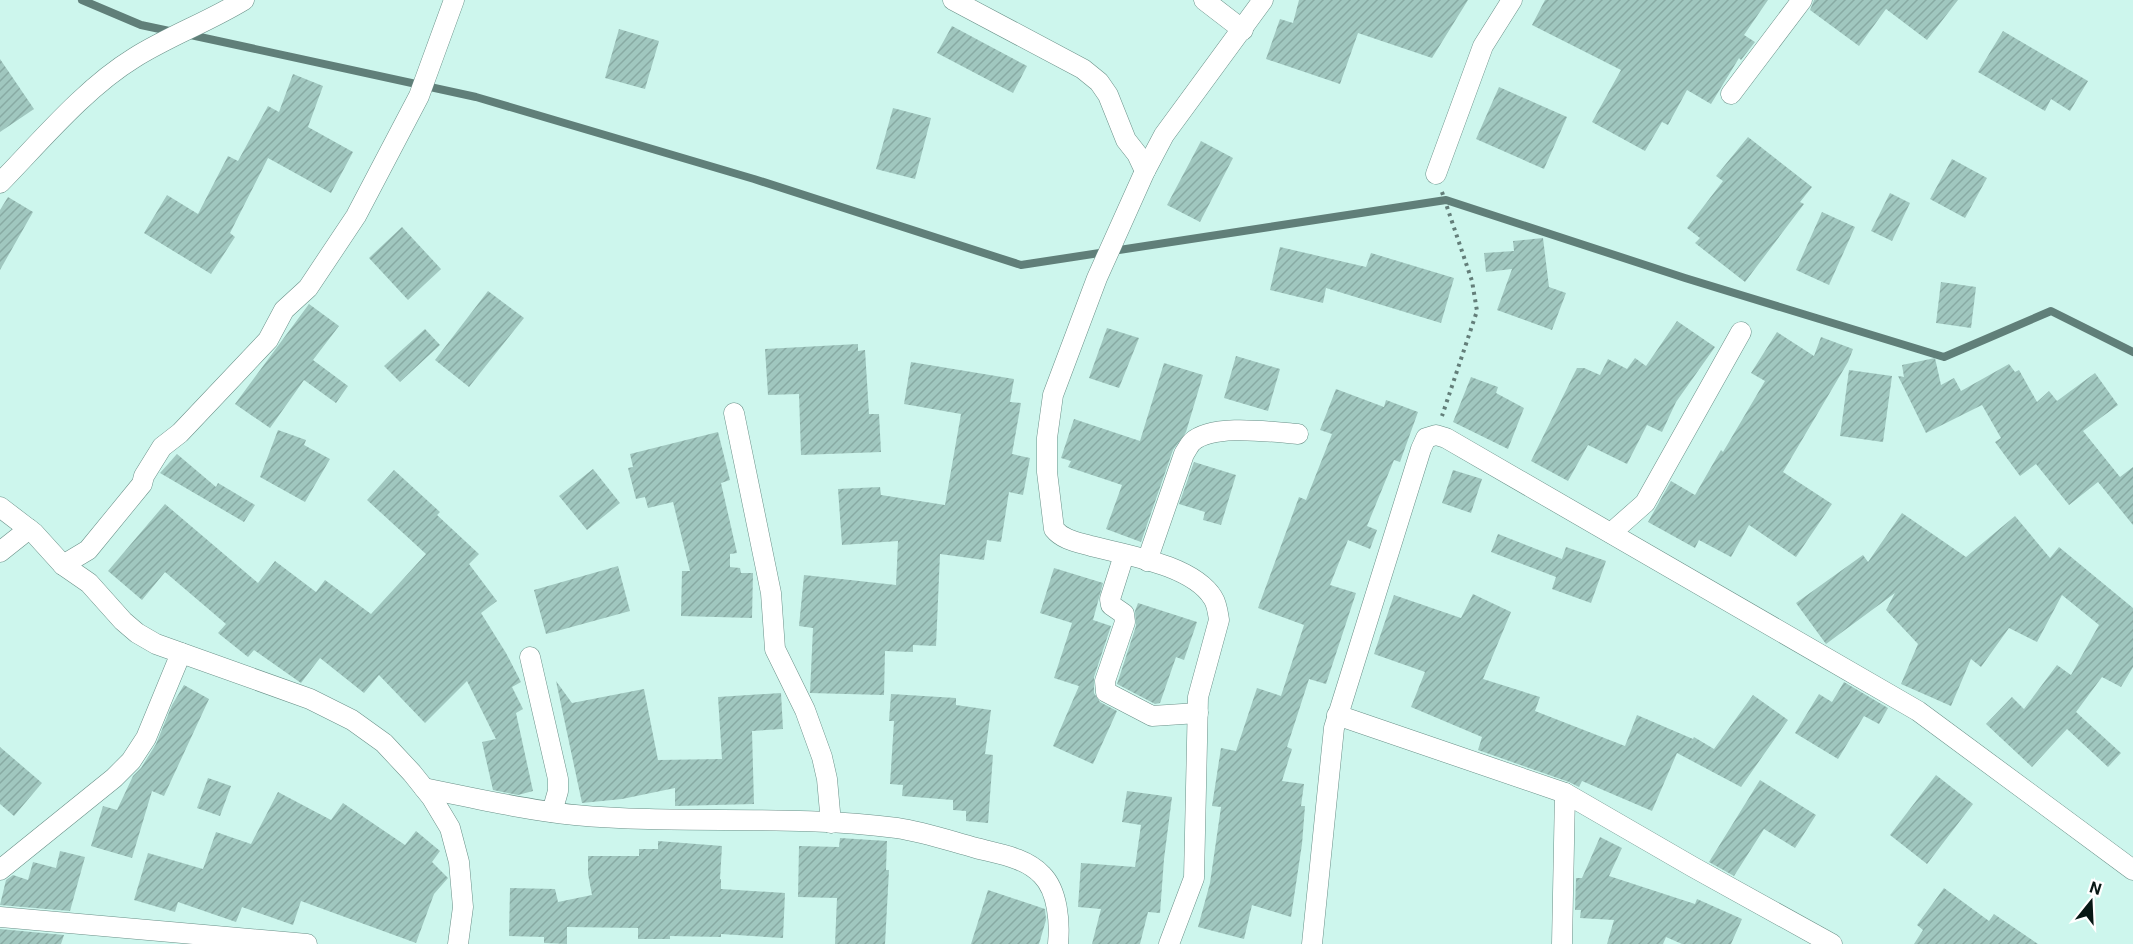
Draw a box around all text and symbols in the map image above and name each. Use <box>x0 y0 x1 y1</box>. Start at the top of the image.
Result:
north arrow <box>2061 872 2121 932</box>
text: N <box>2087 877 2104 899</box>

